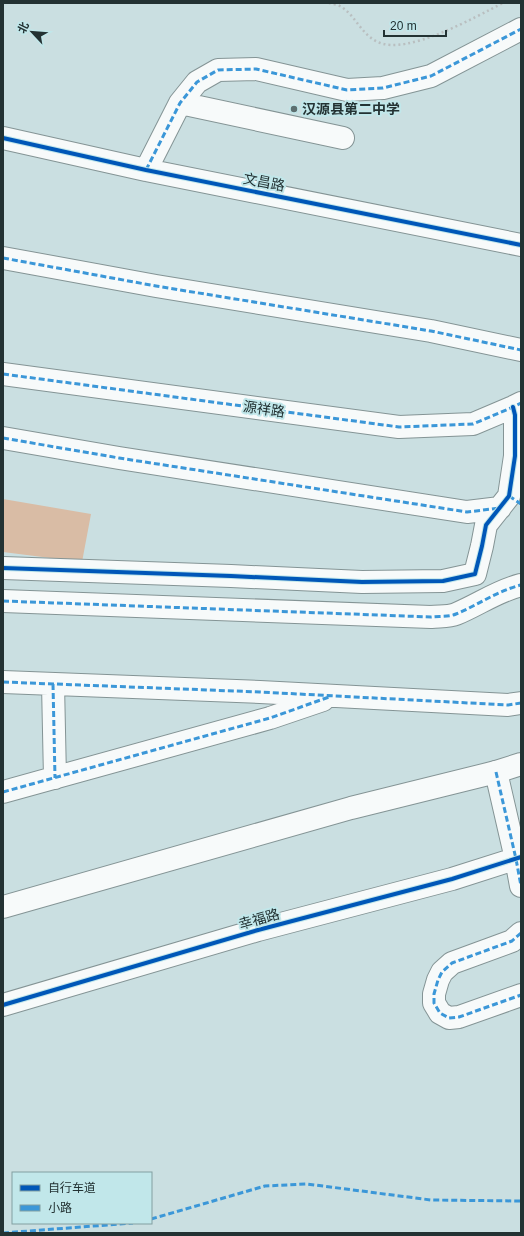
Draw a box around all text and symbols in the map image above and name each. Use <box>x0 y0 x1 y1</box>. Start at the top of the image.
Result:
north arrow <box>12 12 52 52</box>
scale bar <box>384 12 446 38</box>
text: 20 m <box>390 19 417 33</box>
text: 北 <box>15 20 31 35</box>
place label: 汉源县第二中学 <box>302 101 400 117</box>
marker: 汉源县第二中学 <box>289 104 299 114</box>
street label: 文昌路 <box>242 170 286 194</box>
street label: 源祥路 <box>242 398 286 420</box>
street label: 幸福路 <box>237 906 281 932</box>
legend <box>12 1172 152 1224</box>
text: 自行车道 <box>48 1181 96 1195</box>
text: 小路 <box>48 1201 72 1215</box>

